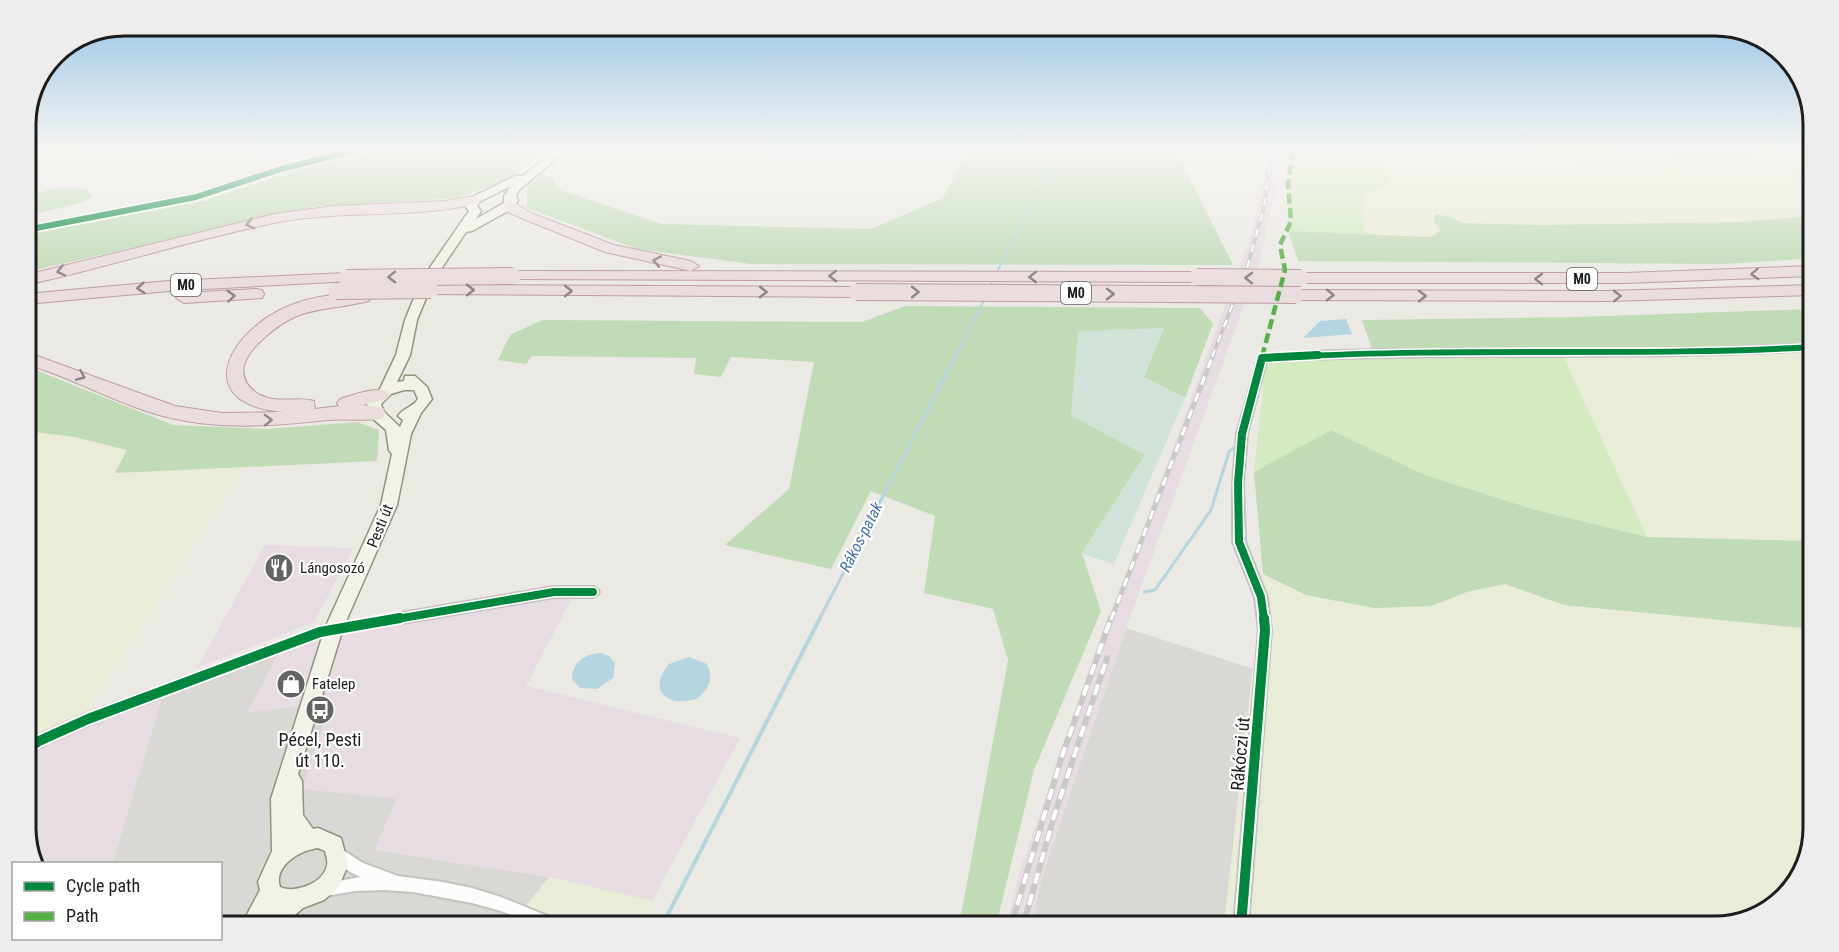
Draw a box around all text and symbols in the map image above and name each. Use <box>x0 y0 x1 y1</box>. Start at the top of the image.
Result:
one-way arrow <box>245 217 255 230</box>
one-way arrow <box>652 255 662 268</box>
one-way arrow <box>56 264 66 277</box>
road number: M0 <box>1567 268 1597 290</box>
one-way arrow <box>1750 268 1759 281</box>
one-way arrow <box>828 270 837 282</box>
one-way arrow <box>387 271 396 283</box>
one-way arrow <box>1029 271 1038 283</box>
one-way arrow <box>1244 272 1253 284</box>
one-way arrow <box>1535 273 1544 285</box>
road number: M0 <box>171 274 201 296</box>
one-way arrow <box>137 281 146 294</box>
road number: M0 <box>1061 282 1091 304</box>
one-way arrow <box>466 284 475 296</box>
one-way arrow <box>563 285 572 297</box>
one-way arrow <box>758 286 767 298</box>
one-way arrow <box>910 286 919 298</box>
one-way arrow <box>1105 288 1114 300</box>
one-way arrow <box>226 289 235 302</box>
one-way arrow <box>1325 289 1334 301</box>
one-way arrow <box>1417 290 1426 302</box>
one-way arrow <box>1612 290 1621 302</box>
one-way arrow <box>75 369 86 381</box>
one-way arrow <box>264 413 273 426</box>
water label: Rákos-patak <box>835 498 887 575</box>
street label: Pesti út <box>363 502 397 550</box>
restaurant icon: Lángosozó <box>263 552 295 584</box>
place label: Lángosozó <box>300 559 365 577</box>
shop icon: Fatelep <box>275 668 307 700</box>
place label: Fatelep <box>312 675 356 693</box>
bus stop icon: Pécel, Pesti út 110. <box>304 694 336 726</box>
street label: Rákóczi út <box>1226 716 1254 792</box>
place label: Pécel, Pesti út 110. <box>279 729 361 771</box>
legend <box>12 862 222 940</box>
text: Cycle path <box>66 875 140 896</box>
text: Path <box>66 905 99 926</box>

